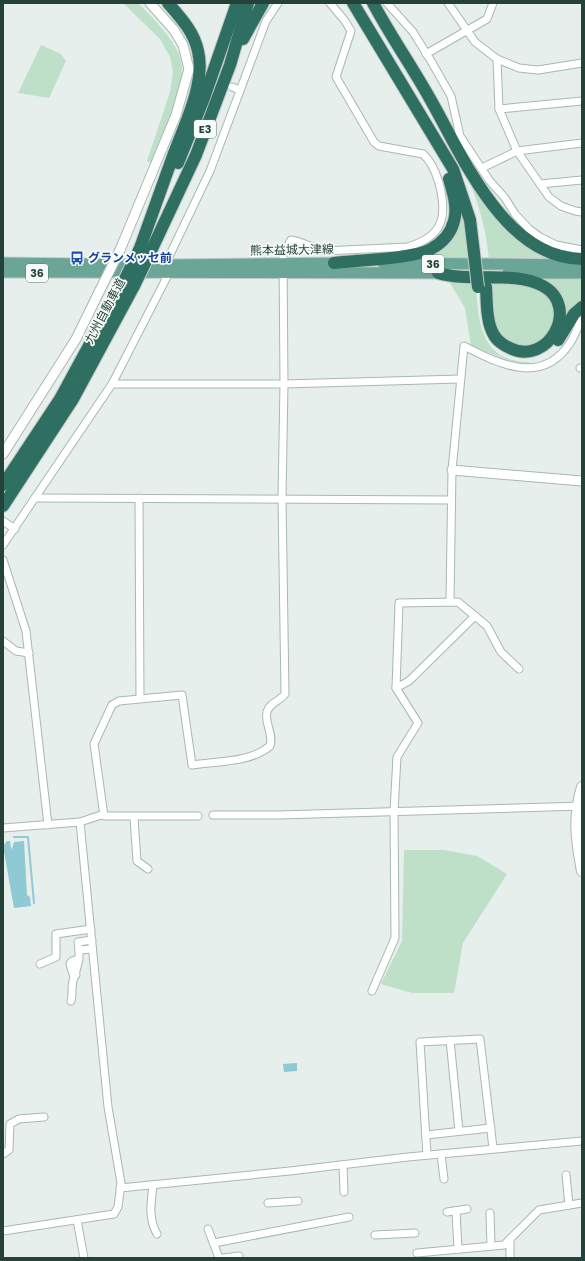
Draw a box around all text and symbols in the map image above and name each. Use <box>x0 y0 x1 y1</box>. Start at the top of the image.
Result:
road number: E3 <box>194 120 216 138</box>
street label: 熊本益城大津線 <box>250 240 334 259</box>
place label: グランメッセ前 <box>88 249 172 266</box>
bus stop icon: グランメッセ前 <box>69 250 85 266</box>
road number: 36 <box>422 255 444 273</box>
road number: 36 <box>26 264 48 282</box>
street label: 九州自動車道 <box>80 275 129 347</box>

